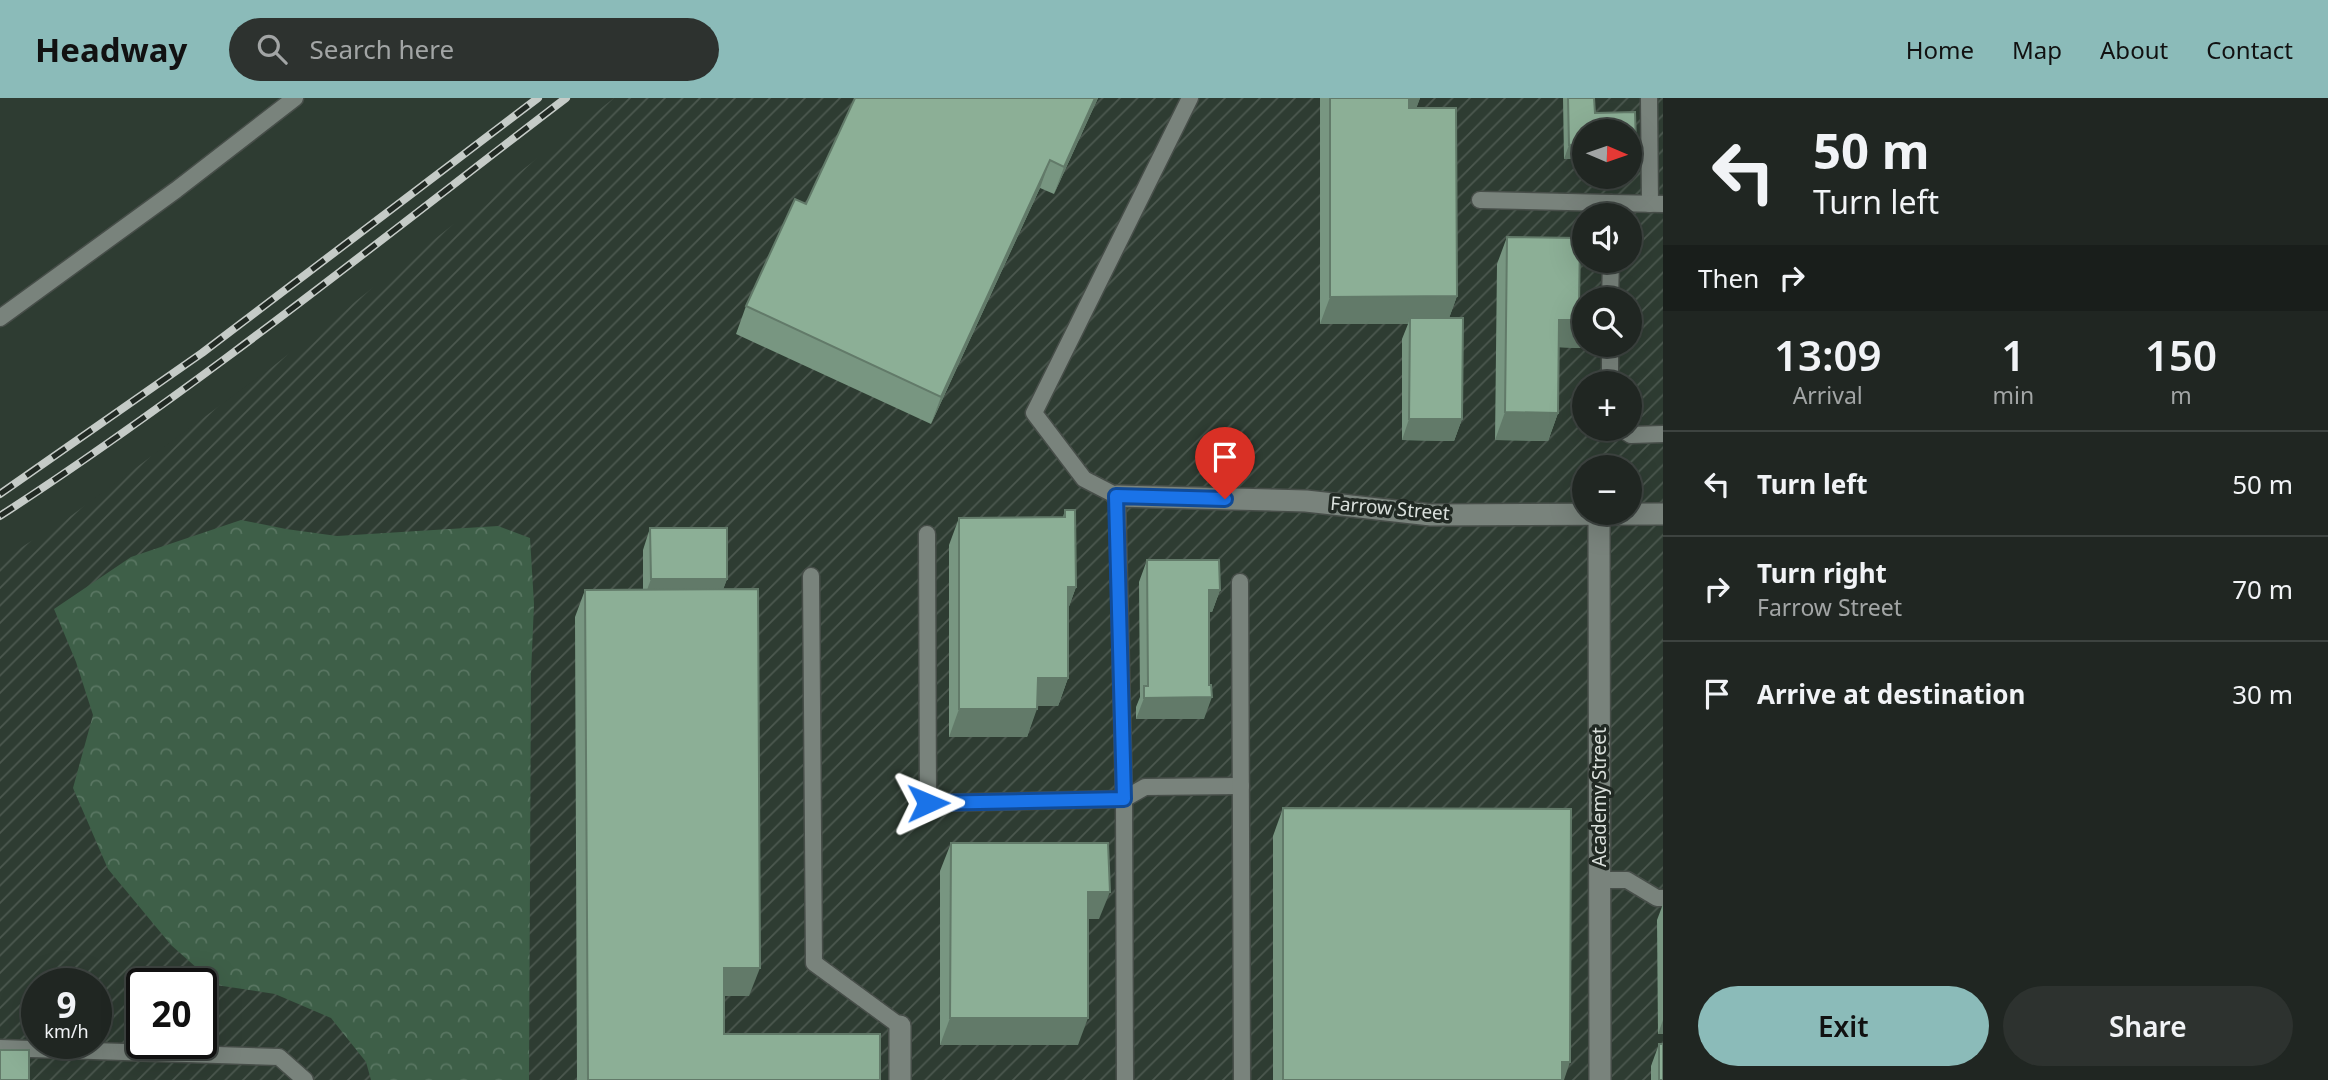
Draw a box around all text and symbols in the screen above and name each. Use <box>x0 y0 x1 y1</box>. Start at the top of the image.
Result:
search box <box>229 18 719 81</box>
text: Headway <box>35 27 187 72</box>
icon: search <box>253 30 291 68</box>
text: Search here <box>309 31 454 67</box>
text: Home <box>1906 33 1974 66</box>
text: Map <box>2012 33 2062 66</box>
text: About <box>2100 33 2168 66</box>
text: Contact <box>2206 33 2293 66</box>
text: 50 m <box>1813 117 1930 183</box>
north arrow <box>1572 119 1642 189</box>
map controls <box>1572 119 1642 525</box>
icon: left <box>1698 126 1789 217</box>
text: Turn left <box>1813 180 1939 223</box>
button: sound <box>1572 203 1642 273</box>
icon: right <box>1773 259 1811 297</box>
text: Then <box>1698 260 1759 296</box>
button: search <box>1572 287 1642 357</box>
text: 13:09 <box>1774 326 1882 383</box>
text: 1 <box>2001 326 2025 383</box>
text: 150 <box>2145 326 2217 383</box>
button: + <box>1572 371 1642 441</box>
text: Arrival <box>1793 379 1863 411</box>
text: min <box>1992 379 2034 411</box>
text: m <box>2170 379 2192 411</box>
pin <box>1195 427 1255 499</box>
icon: arrive <box>1206 438 1244 476</box>
button: − <box>1572 455 1642 525</box>
icon: left <box>1698 465 1736 503</box>
text: Turn left <box>1757 466 1868 502</box>
text: 50 m <box>2232 466 2293 502</box>
street label: Farrow Street <box>1329 490 1451 526</box>
text: Turn right <box>1757 555 1887 591</box>
icon: right <box>1698 570 1736 608</box>
text: 70 m <box>2232 571 2293 607</box>
text: Farrow Street <box>1757 591 1902 623</box>
icon: arrive <box>1698 675 1736 713</box>
text: Arrive at destination <box>1757 676 2026 712</box>
text: 30 m <box>2232 676 2293 712</box>
street label: Academy Street <box>1586 727 1612 867</box>
position arrow <box>891 766 965 840</box>
speed limit sign: 20 <box>126 968 217 1059</box>
text: 9 <box>56 981 77 1028</box>
button: Exit <box>1698 986 1989 1066</box>
button: Share <box>2003 986 2293 1066</box>
text: km/h <box>44 1019 89 1043</box>

